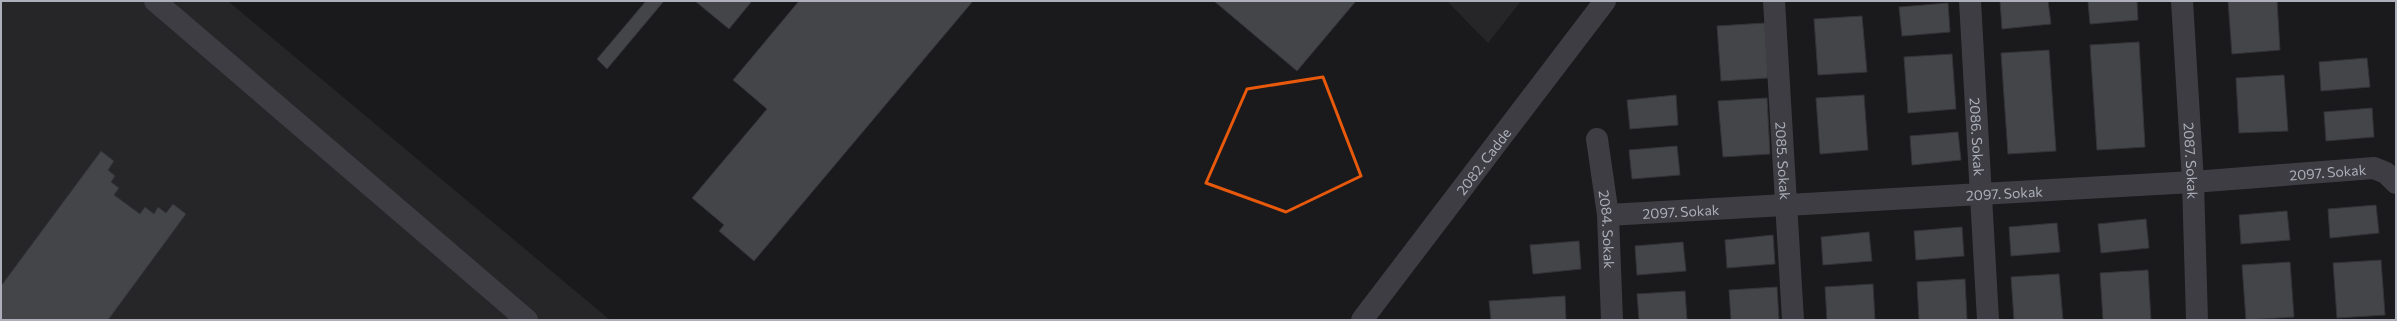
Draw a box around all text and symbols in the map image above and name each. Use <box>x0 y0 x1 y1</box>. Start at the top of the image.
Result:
street label: 2086. Sokak <box>1967 97 1988 177</box>
street label: 2085. Sokak <box>1773 121 1794 201</box>
street label: 2087. Sokak <box>2181 122 2202 200</box>
street label: 2082. Cadde <box>1452 124 1514 198</box>
street label: 2097. Sokak <box>2289 160 2367 183</box>
street label: 2097. Sokak <box>1966 182 2044 203</box>
street label: 2084. Sokak <box>1596 189 1619 269</box>
street label: 2097. Sokak <box>1642 200 1720 222</box>

